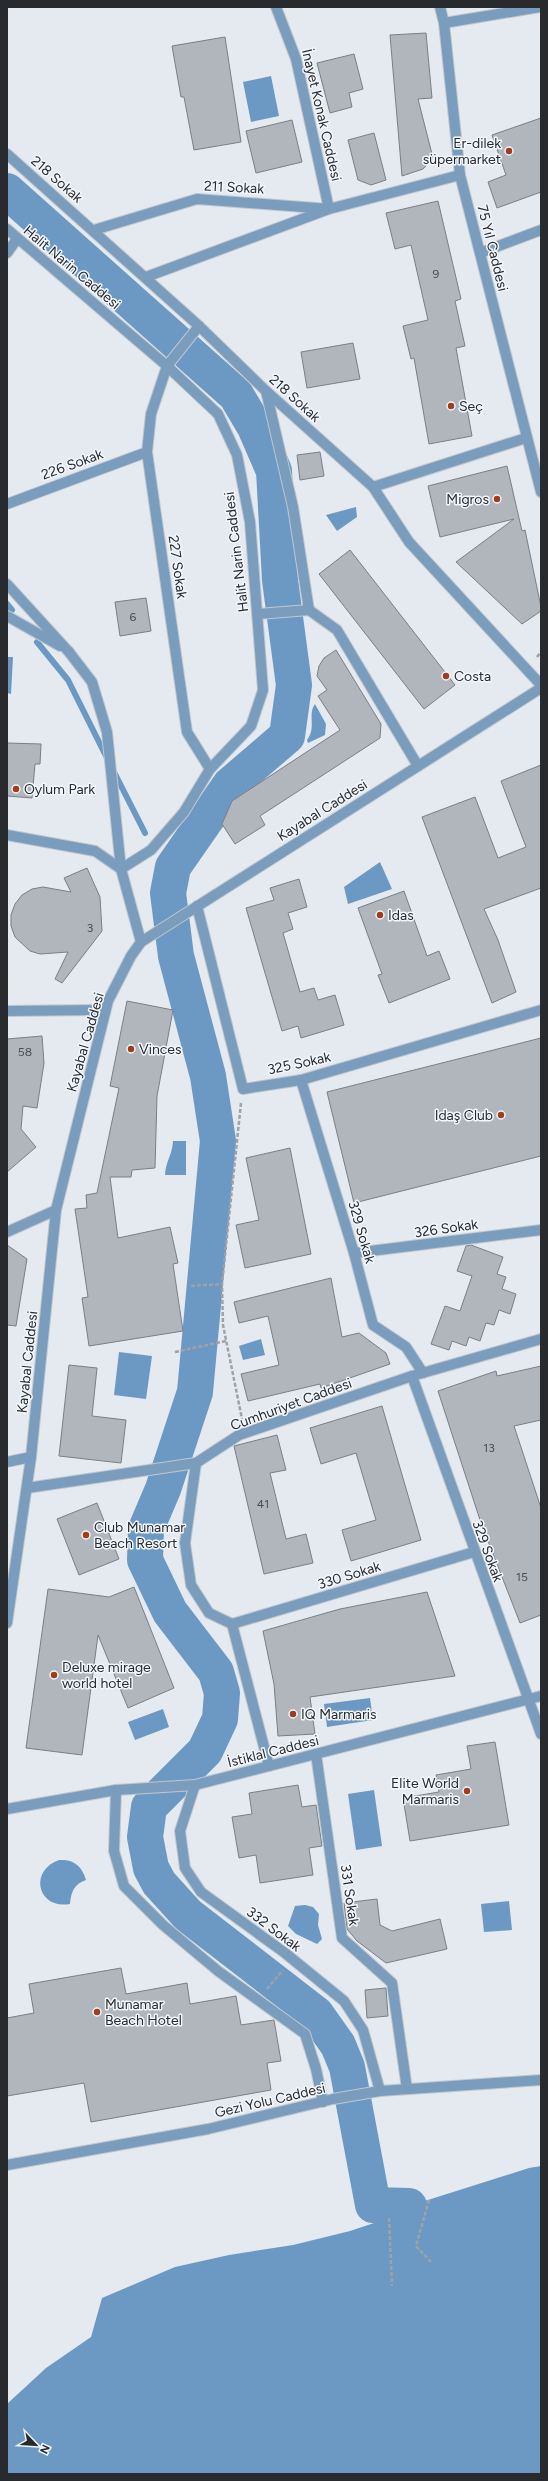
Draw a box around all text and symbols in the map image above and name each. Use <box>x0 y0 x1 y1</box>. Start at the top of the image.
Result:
street label: İnayet Konak Caddesi <box>298 47 345 183</box>
place label: Er-dilek süpermarket <box>423 135 501 168</box>
marker: Er-dilek süpermarket <box>504 146 514 156</box>
street label: 218 Sokak <box>27 152 86 207</box>
street label: 211 Sokak <box>203 177 265 198</box>
street label: 75 Yıl Caddesi <box>474 203 511 293</box>
street label: Halit Narin Caddesi <box>20 222 123 313</box>
house number: 9 <box>433 267 440 281</box>
street label: 218 Sokak <box>266 371 324 426</box>
place label: Seç <box>459 398 483 415</box>
marker: Seç <box>446 401 456 411</box>
street label: 226 Sokak <box>39 445 105 483</box>
street label: Halit Narin Caddesi <box>221 491 252 613</box>
place label: Migros <box>446 491 489 508</box>
marker: Migros <box>492 494 502 504</box>
street label: 227 Sokak <box>165 534 190 600</box>
house number: 6 <box>130 610 137 624</box>
place label: Costa <box>454 668 491 685</box>
marker: Costa <box>441 671 451 681</box>
street label: Kayabal Caddesi <box>274 776 370 845</box>
place label: Oylum Park <box>24 781 95 798</box>
marker: Oylum Park <box>11 784 21 794</box>
place label: Idas <box>388 907 414 924</box>
marker: Idas <box>375 910 385 920</box>
house number: 3 <box>87 921 93 935</box>
street label: Kayabal Caddesi <box>63 990 108 1094</box>
place label: Vinces <box>139 1041 182 1058</box>
marker: Vinces <box>126 1044 136 1054</box>
house number: 58 <box>18 1045 32 1059</box>
street label: 325 Sokak <box>266 1048 332 1078</box>
place label: Idaş Club <box>435 1107 493 1124</box>
marker: Idaş Club <box>496 1110 506 1120</box>
street label: 329 Sokak <box>345 1199 379 1265</box>
street label: 326 Sokak <box>413 1216 479 1241</box>
street label: Kayabal Caddesi <box>14 1310 41 1414</box>
street label: Cumhuriyet Caddesi <box>228 1375 354 1434</box>
house number: 13 <box>483 1441 495 1455</box>
house number: 41 <box>257 1497 269 1511</box>
street label: 329 Sokak <box>469 1518 507 1584</box>
place label: Club Munamar Beach Resort <box>94 1519 185 1552</box>
marker: Club Munamar Beach Resort <box>81 1530 91 1540</box>
street label: 330 Sokak <box>316 1558 383 1593</box>
house number: 15 <box>516 1570 528 1584</box>
place label: Deluxe mirage world hotel <box>62 1659 151 1692</box>
marker: Deluxe mirage world hotel <box>49 1670 59 1680</box>
place label: IQ Marmaris <box>301 1706 376 1723</box>
marker: IQ Marmaris <box>288 1709 298 1719</box>
street label: İstiklal Caddesi <box>226 1732 321 1771</box>
place label: Elite World Marmaris <box>391 1775 459 1808</box>
marker: Elite World Marmaris <box>462 1786 472 1796</box>
street label: 331 Sokak <box>337 1863 362 1927</box>
street label: 332 Sokak <box>243 1903 304 1956</box>
place label: Munamar Beach Hotel <box>105 1996 182 2029</box>
marker: Munamar Beach Hotel <box>92 2007 102 2017</box>
street label: Gezi Yolu Caddesi <box>213 2079 327 2121</box>
north arrow <box>16 2425 56 2465</box>
text: N <box>37 2442 52 2456</box>

